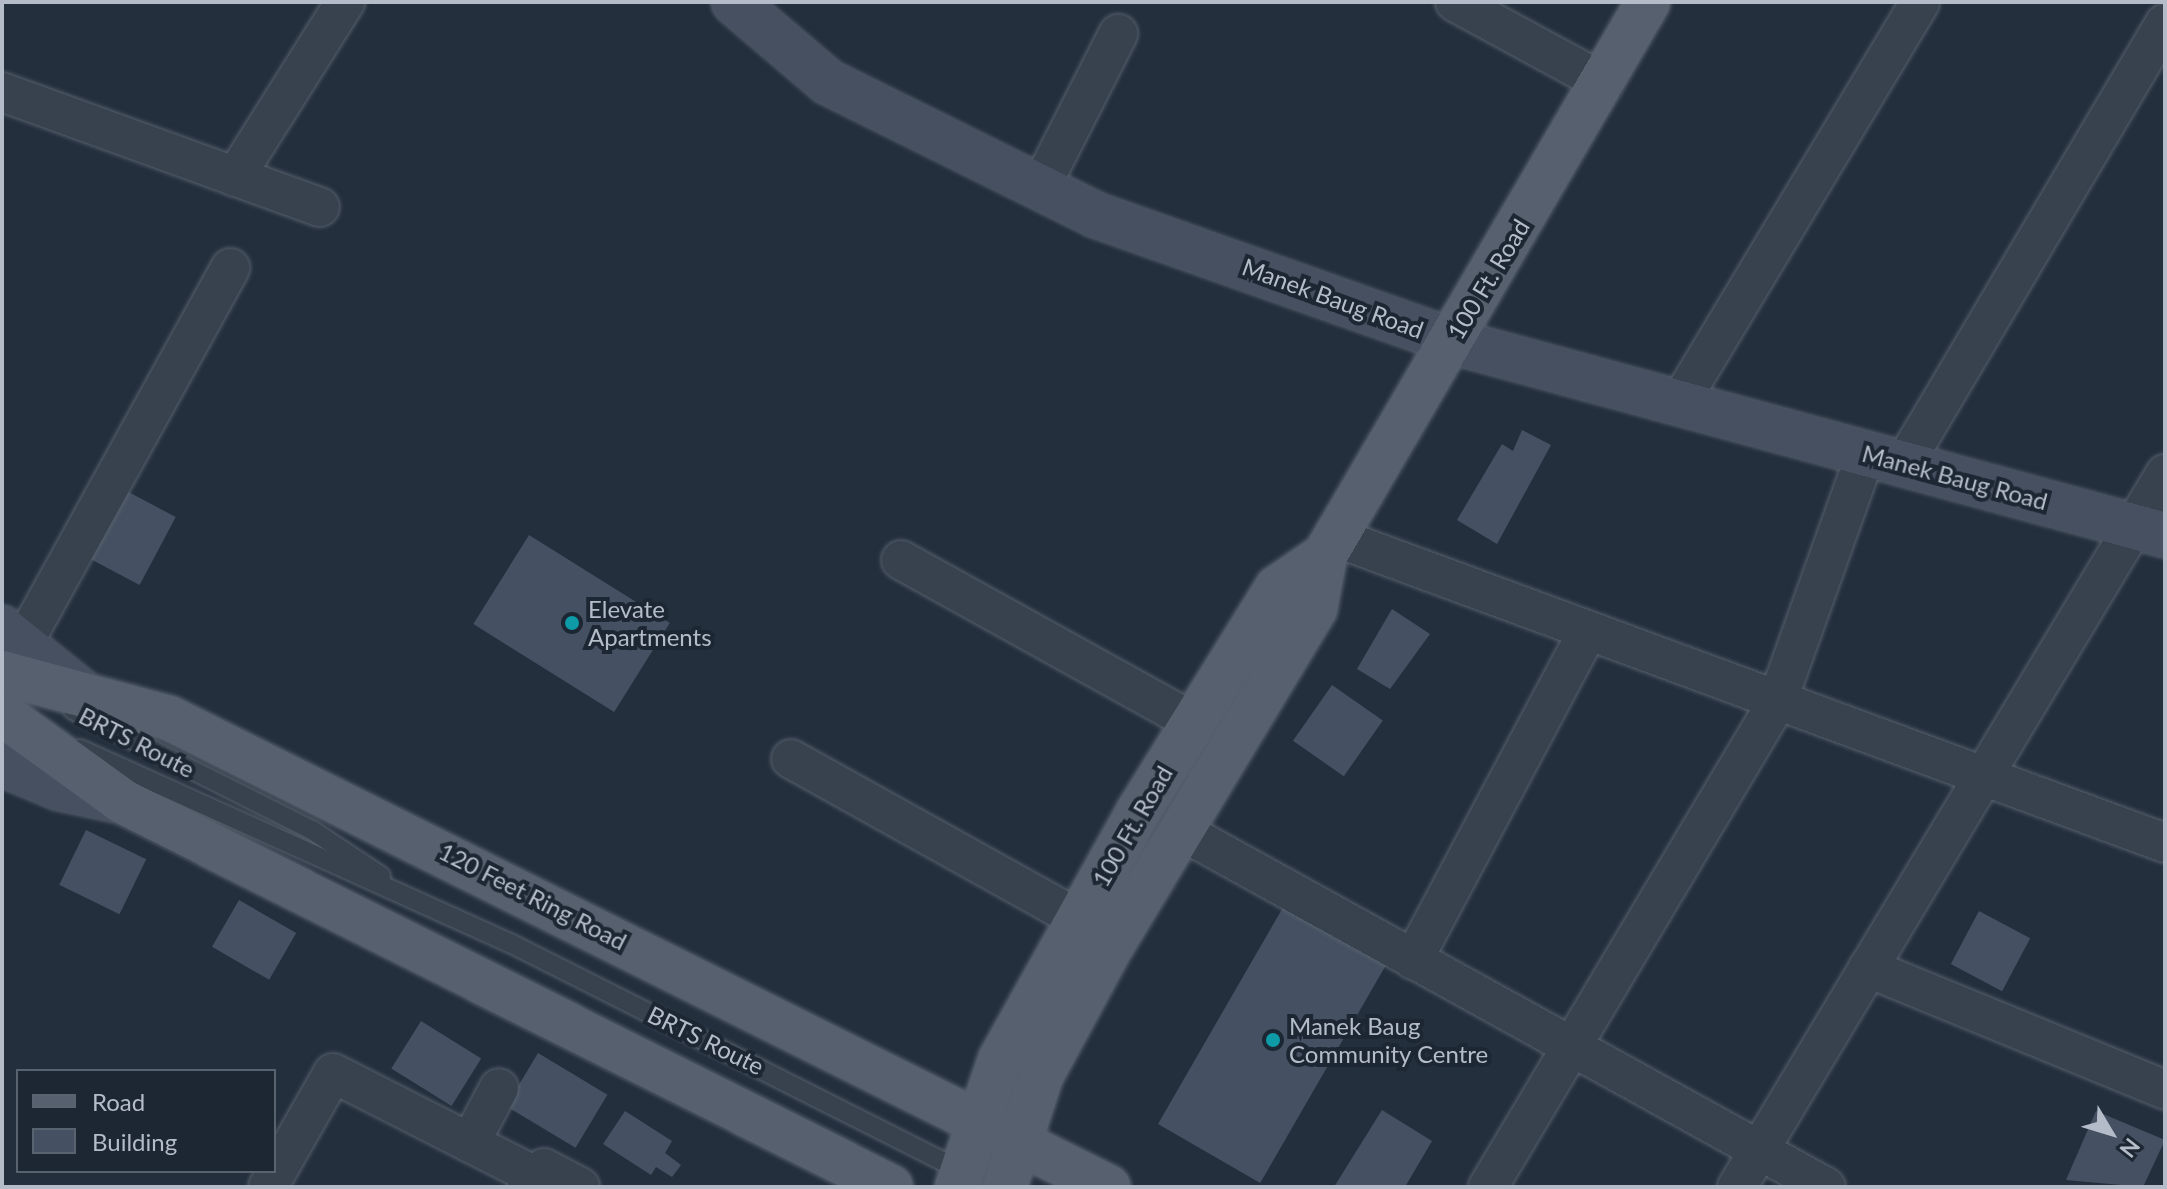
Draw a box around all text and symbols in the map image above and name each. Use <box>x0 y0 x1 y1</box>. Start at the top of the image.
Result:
street label: 100 Ft. Road <box>1441 214 1535 344</box>
street label: Manek Baug Road <box>1238 252 1428 344</box>
street label: Manek Baug Road <box>1859 438 2051 516</box>
place label: Elevate Apartments <box>588 595 712 651</box>
marker: Elevate Apartments <box>563 614 581 632</box>
street label: BRTS Route <box>74 701 200 783</box>
street label: 100 Ft. Road <box>1086 761 1178 891</box>
street label: 120 Feet Ring Road <box>435 836 631 956</box>
street label: BRTS Route <box>643 1000 769 1080</box>
place label: Manek Baug Community Centre <box>1289 1012 1489 1068</box>
marker: Manek Baug Community Centre <box>1264 1031 1282 1049</box>
legend <box>16 1069 276 1173</box>
text: Road <box>92 1087 145 1116</box>
north arrow <box>2071 1093 2151 1173</box>
text: Building <box>92 1127 177 1156</box>
text: N <box>2114 1133 2146 1163</box>

